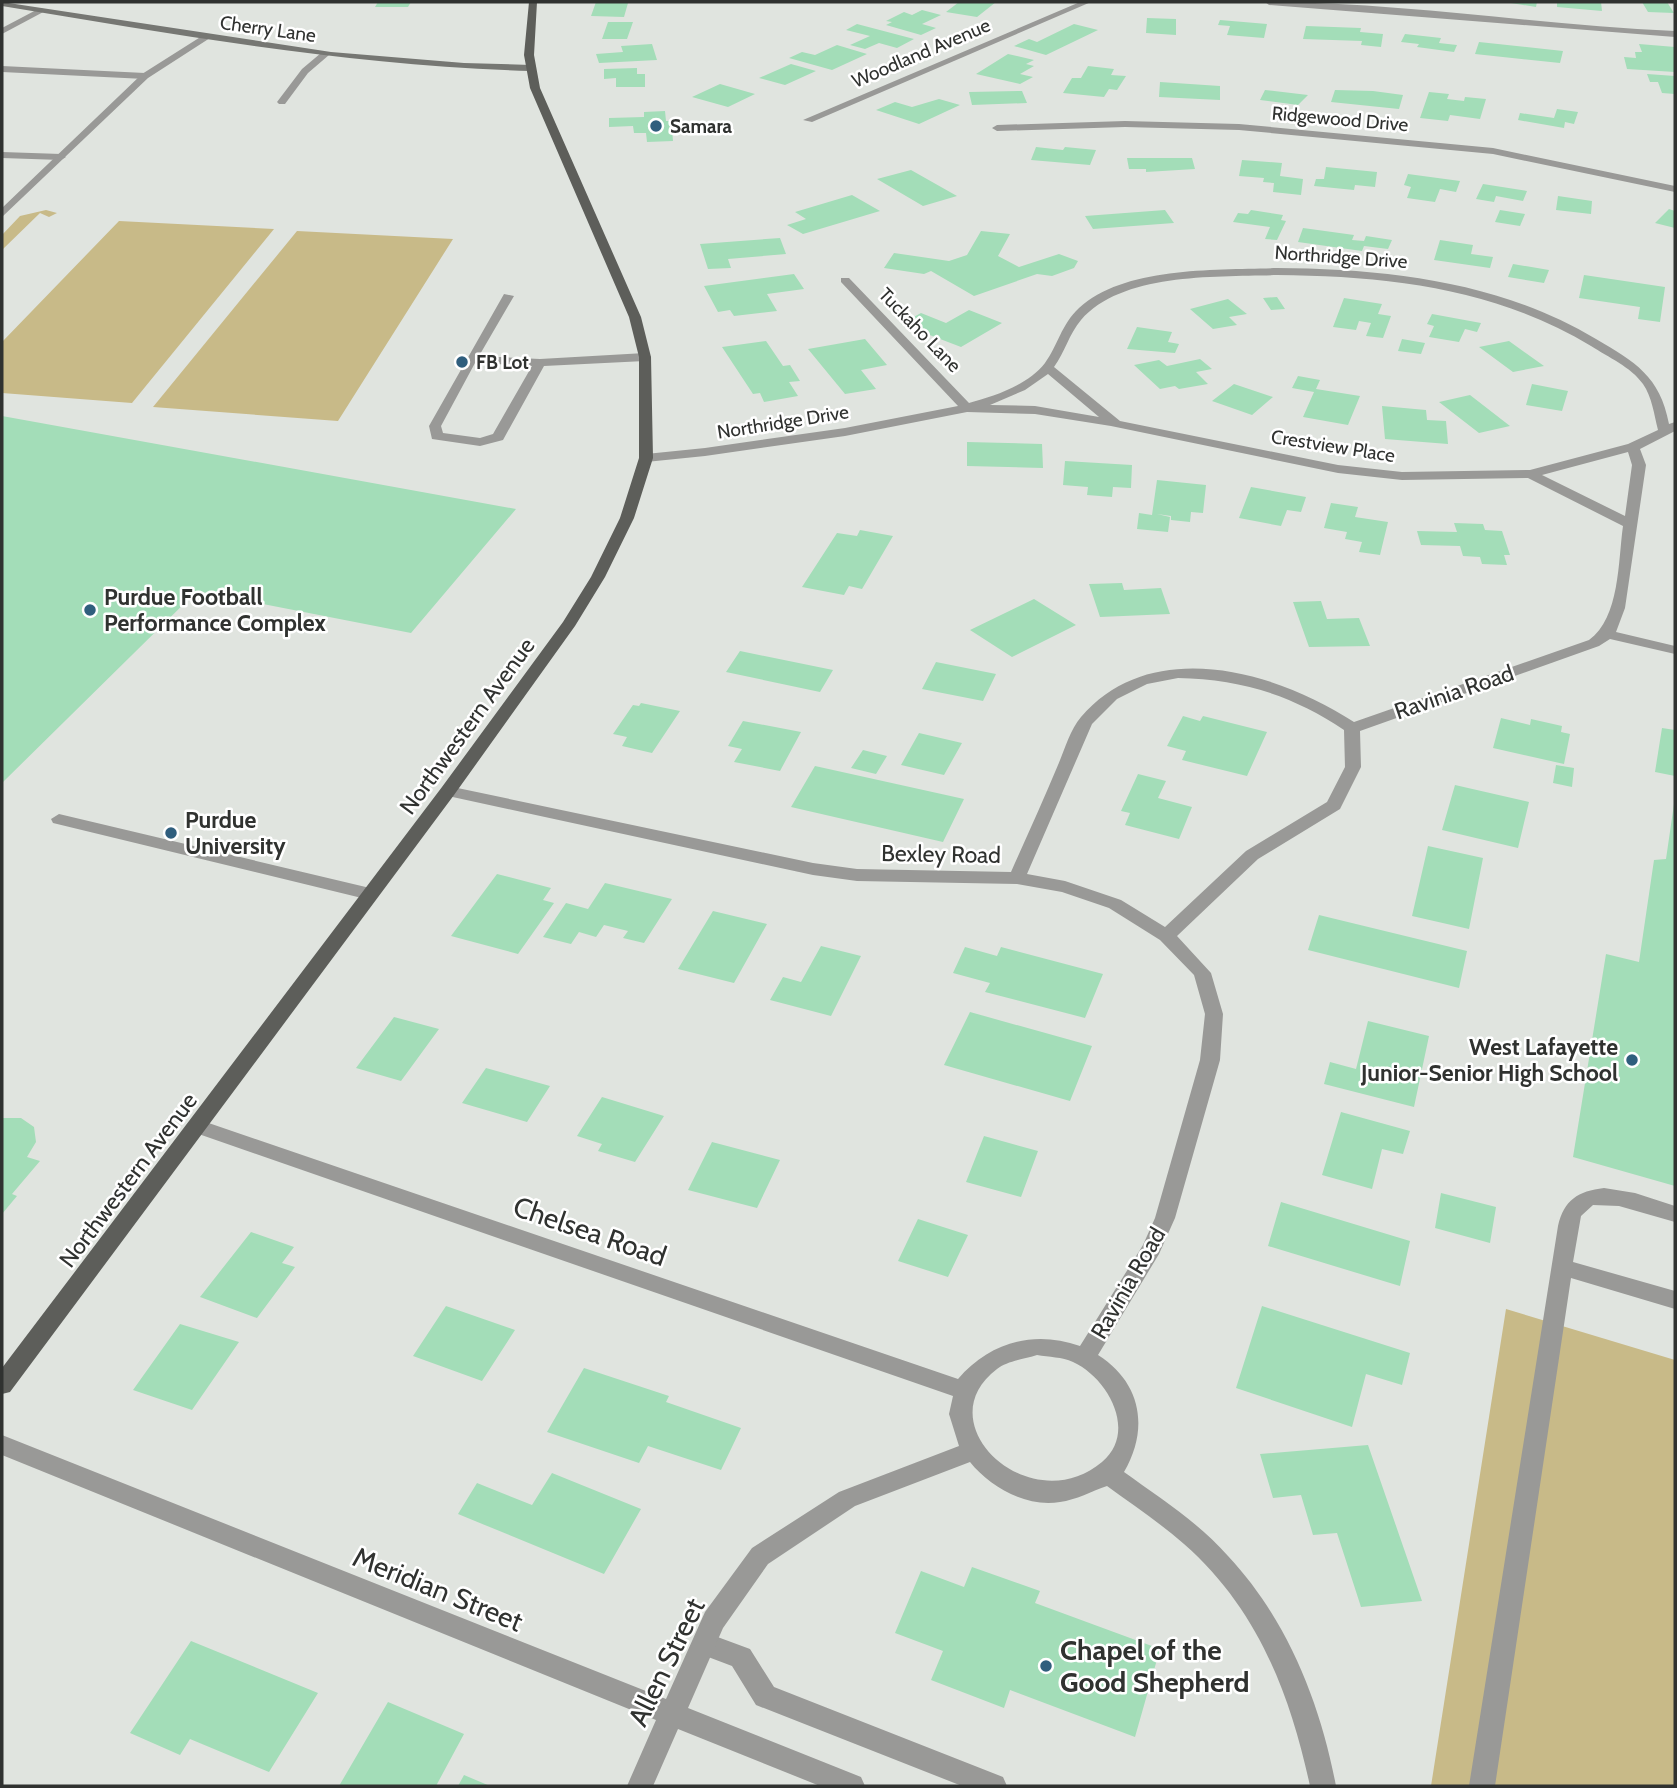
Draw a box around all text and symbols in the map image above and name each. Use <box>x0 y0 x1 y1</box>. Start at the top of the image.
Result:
street label: Cherry Lane <box>219 11 318 47</box>
street label: Woodland Avenue <box>848 13 994 92</box>
street label: Ridgewood Drive <box>1271 102 1410 136</box>
place label: Samara <box>670 115 733 138</box>
marker: Samara <box>648 118 664 134</box>
street label: Northridge Drive <box>1274 241 1408 273</box>
street label: Tuckaho Lane <box>874 283 966 377</box>
place label: FB Lot <box>476 351 529 374</box>
marker: FB Lot <box>454 354 470 370</box>
street label: Northridge Drive <box>716 400 851 444</box>
street label: Crestview Place <box>1269 425 1397 467</box>
place label: Purdue Football Performance Complex <box>104 583 327 637</box>
marker: Purdue Football Performance Complex <box>82 602 98 618</box>
street label: Northwestern Avenue <box>394 632 541 820</box>
street label: Ravinia Road <box>1391 659 1517 725</box>
place label: Purdue University <box>185 806 286 860</box>
marker: Purdue University <box>163 825 179 841</box>
street label: Bexley Road <box>881 839 1001 869</box>
place label: West Lafayette Junior-Senior High School <box>1360 1033 1618 1087</box>
marker: West Lafayette Junior-Senior High School <box>1624 1052 1640 1068</box>
street label: Northwestern Avenue <box>53 1087 203 1273</box>
street label: Chelsea Road <box>509 1189 671 1273</box>
street label: Ravinia Road <box>1085 1222 1171 1344</box>
street label: Meridian Street <box>348 1539 528 1639</box>
street label: Allen Street <box>620 1592 712 1732</box>
place label: Chapel of the Good Shepherd <box>1060 1633 1249 1699</box>
marker: Chapel of the Good Shepherd <box>1038 1658 1054 1674</box>

